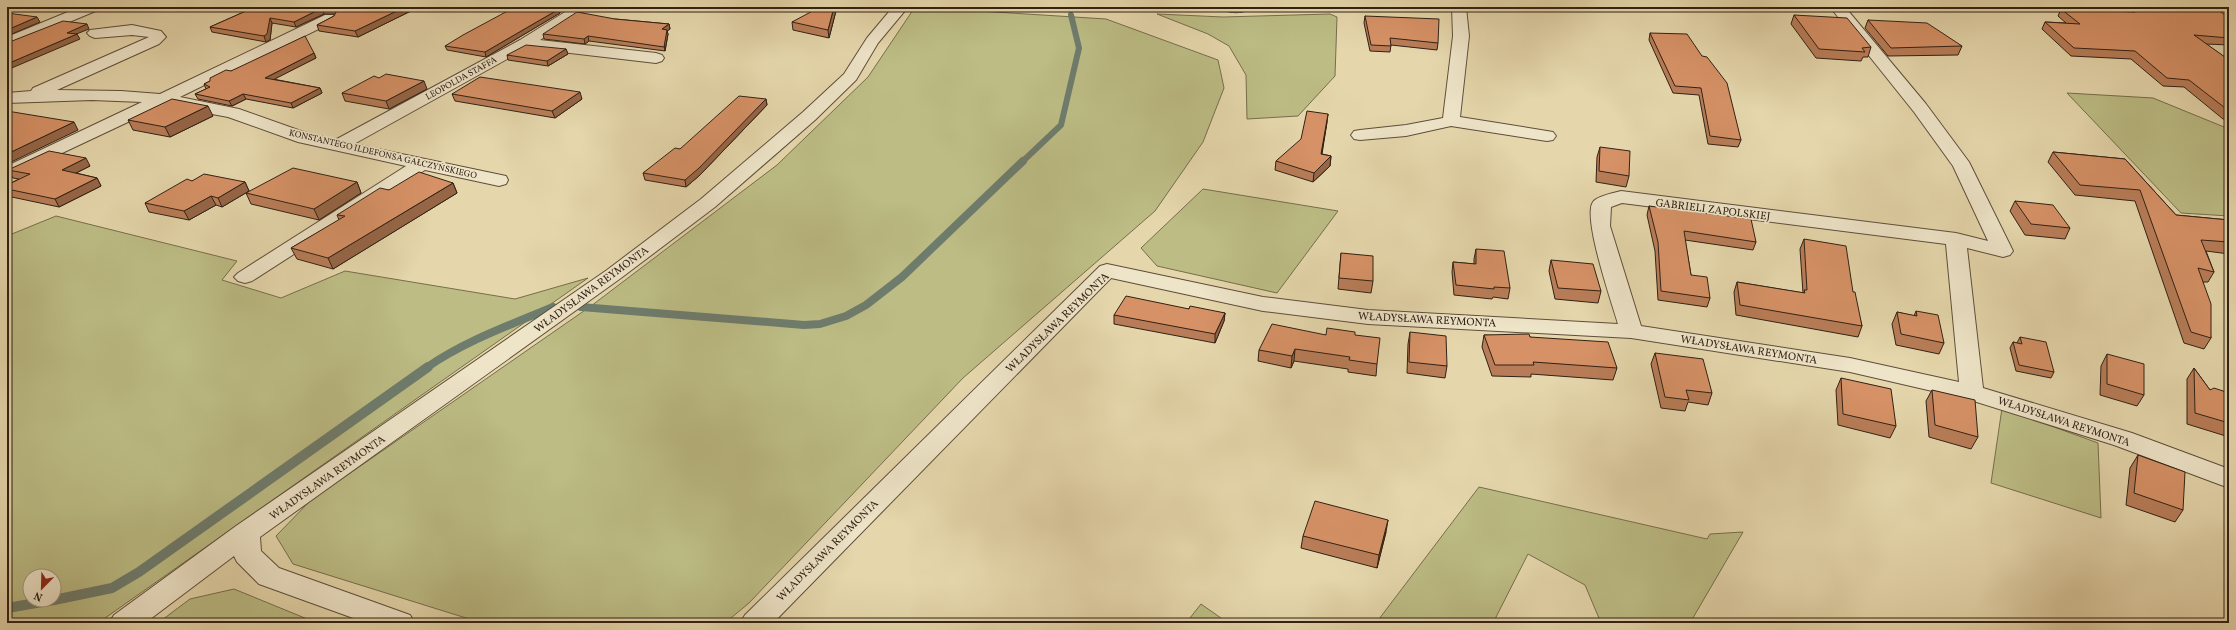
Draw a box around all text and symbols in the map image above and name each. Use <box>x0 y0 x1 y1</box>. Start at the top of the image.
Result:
street label: LEOPOLDA STAFFA <box>423 53 500 103</box>
street label: KONSTANTEGO ILDEFONSA GAŁCZYŃSKIEGO <box>288 127 479 183</box>
street label: GABRIELI ZAPOLSKIEJ <box>1655 196 1771 225</box>
street label: WŁADYSŁAWA REYMONTA <box>532 243 652 337</box>
street label: WŁADYSŁAWA REYMONTA <box>1003 269 1113 377</box>
street label: WŁADYSŁAWA REYMONTA <box>1357 309 1497 332</box>
street label: WŁADYSŁAWA REYMONTA <box>1679 332 1819 369</box>
street label: WŁADYSŁAWA REYMONTA <box>1995 394 2132 451</box>
street label: WŁADYSŁAWA REYMONTA <box>267 432 389 524</box>
street label: WŁADYSŁAWA REYMONTA <box>774 497 882 605</box>
north arrow <box>22 568 62 608</box>
text: N <box>32 587 45 604</box>

